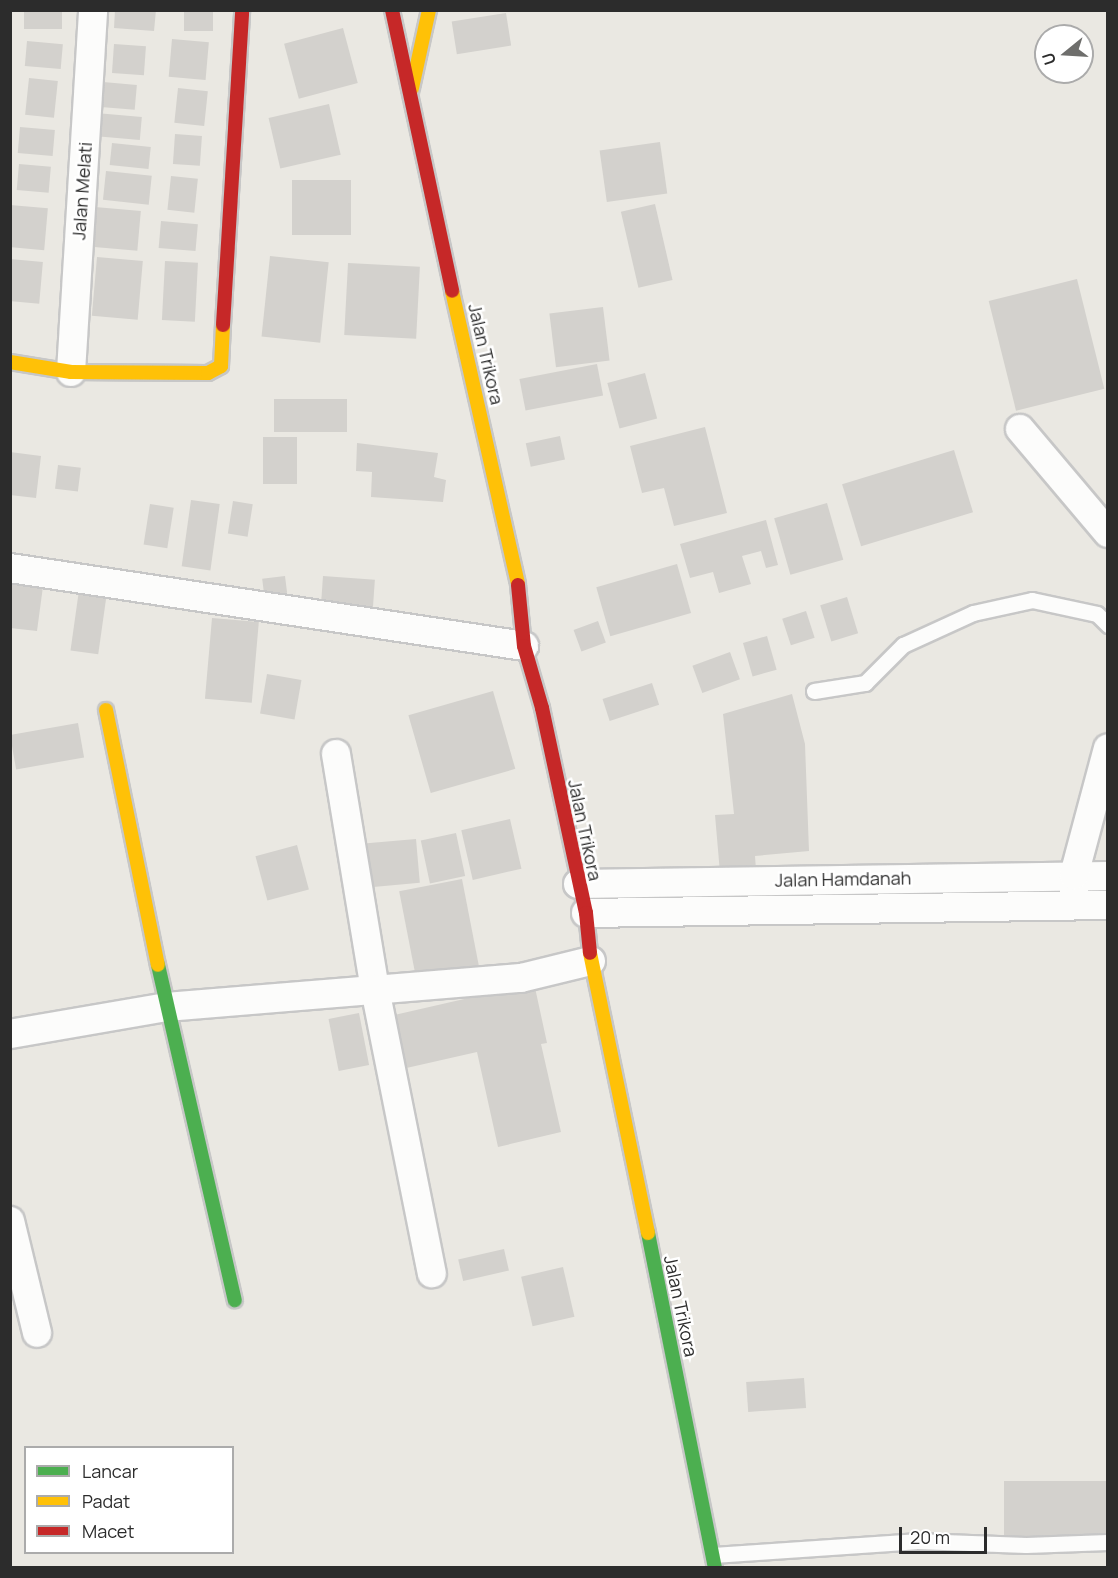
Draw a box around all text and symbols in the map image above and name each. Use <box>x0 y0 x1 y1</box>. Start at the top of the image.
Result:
north arrow <box>1034 24 1094 84</box>
text: U <box>1037 50 1061 68</box>
street label: Jalan Melati <box>68 141 96 241</box>
street label: Jalan Trikora <box>464 301 508 407</box>
street label: Jalan Trikora <box>564 777 606 883</box>
street label: Jalan Hamdanah <box>775 867 911 891</box>
street label: Jalan Trikora <box>660 1253 702 1359</box>
legend <box>24 1446 234 1554</box>
text: Lancar <box>82 1459 138 1483</box>
text: Padat <box>82 1489 130 1513</box>
scale bar <box>902 1515 990 1553</box>
text: Macet <box>82 1519 135 1543</box>
text: 20 m <box>910 1525 950 1549</box>

